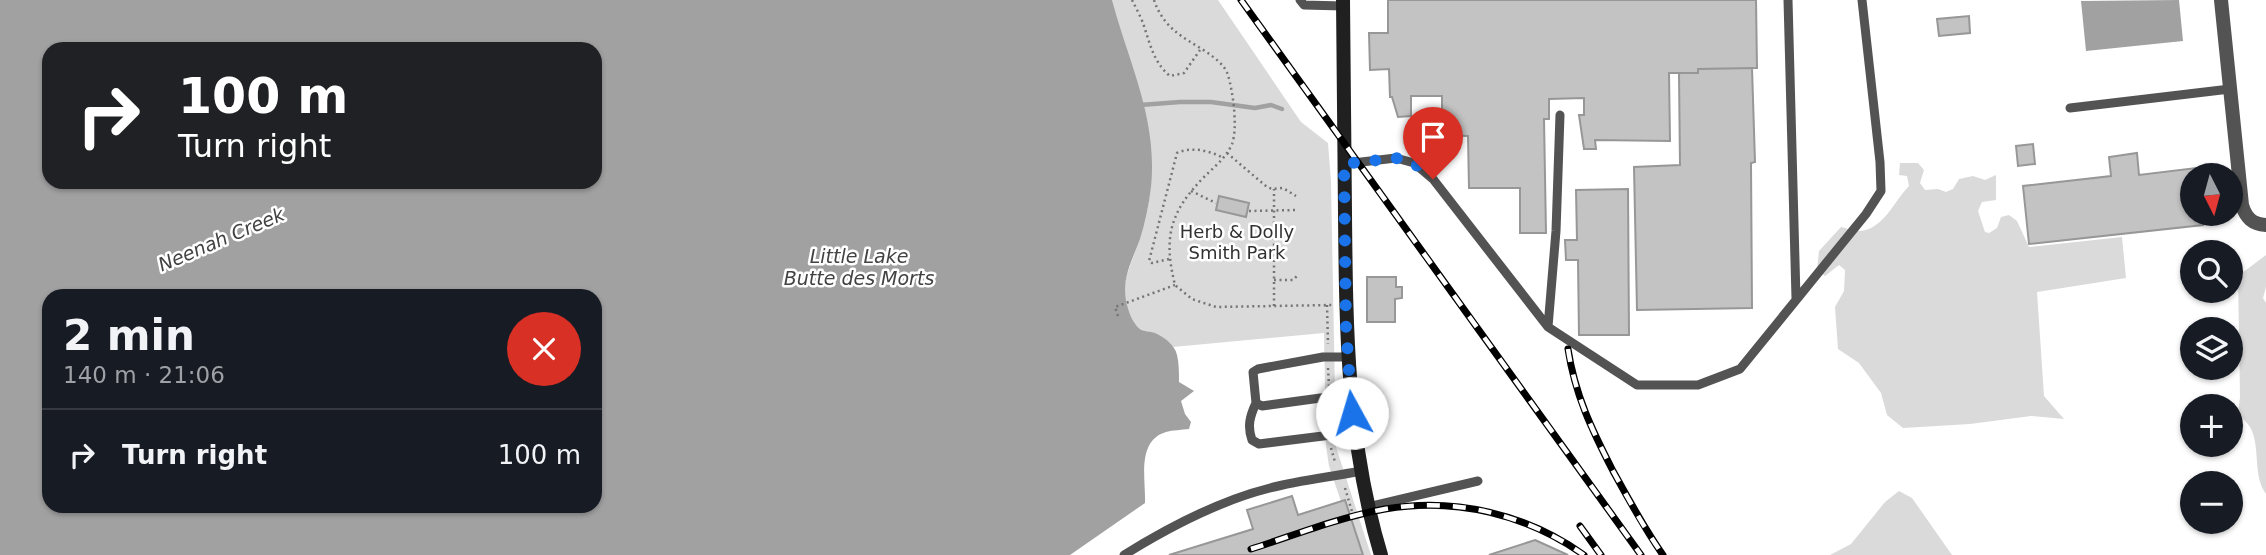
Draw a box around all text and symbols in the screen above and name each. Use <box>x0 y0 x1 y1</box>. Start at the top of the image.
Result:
text: 100 m <box>178 68 348 125</box>
icon: right <box>63 70 154 161</box>
pin <box>1403 107 1463 179</box>
icon: arrive <box>1414 118 1452 156</box>
text: Turn right <box>178 127 331 165</box>
north arrow <box>2180 163 2244 226</box>
map controls <box>2180 163 2243 534</box>
water label: Neenah Creek <box>155 202 288 275</box>
park label: Herb & Dolly Smith Park <box>1180 221 1295 263</box>
button: search <box>2180 240 2243 303</box>
water label: Little Lake Butte des Morts <box>784 245 934 289</box>
text: 2 min <box>63 311 195 360</box>
button: close <box>507 312 581 386</box>
button: layers <box>2180 317 2243 380</box>
text: 140 m · 21:06 <box>63 362 225 388</box>
position arrow <box>1315 376 1389 450</box>
button: + <box>2180 394 2243 457</box>
icon: right <box>63 436 101 474</box>
text: Turn right <box>122 440 267 470</box>
text: 100 m <box>498 440 581 470</box>
button: − <box>2180 471 2243 534</box>

